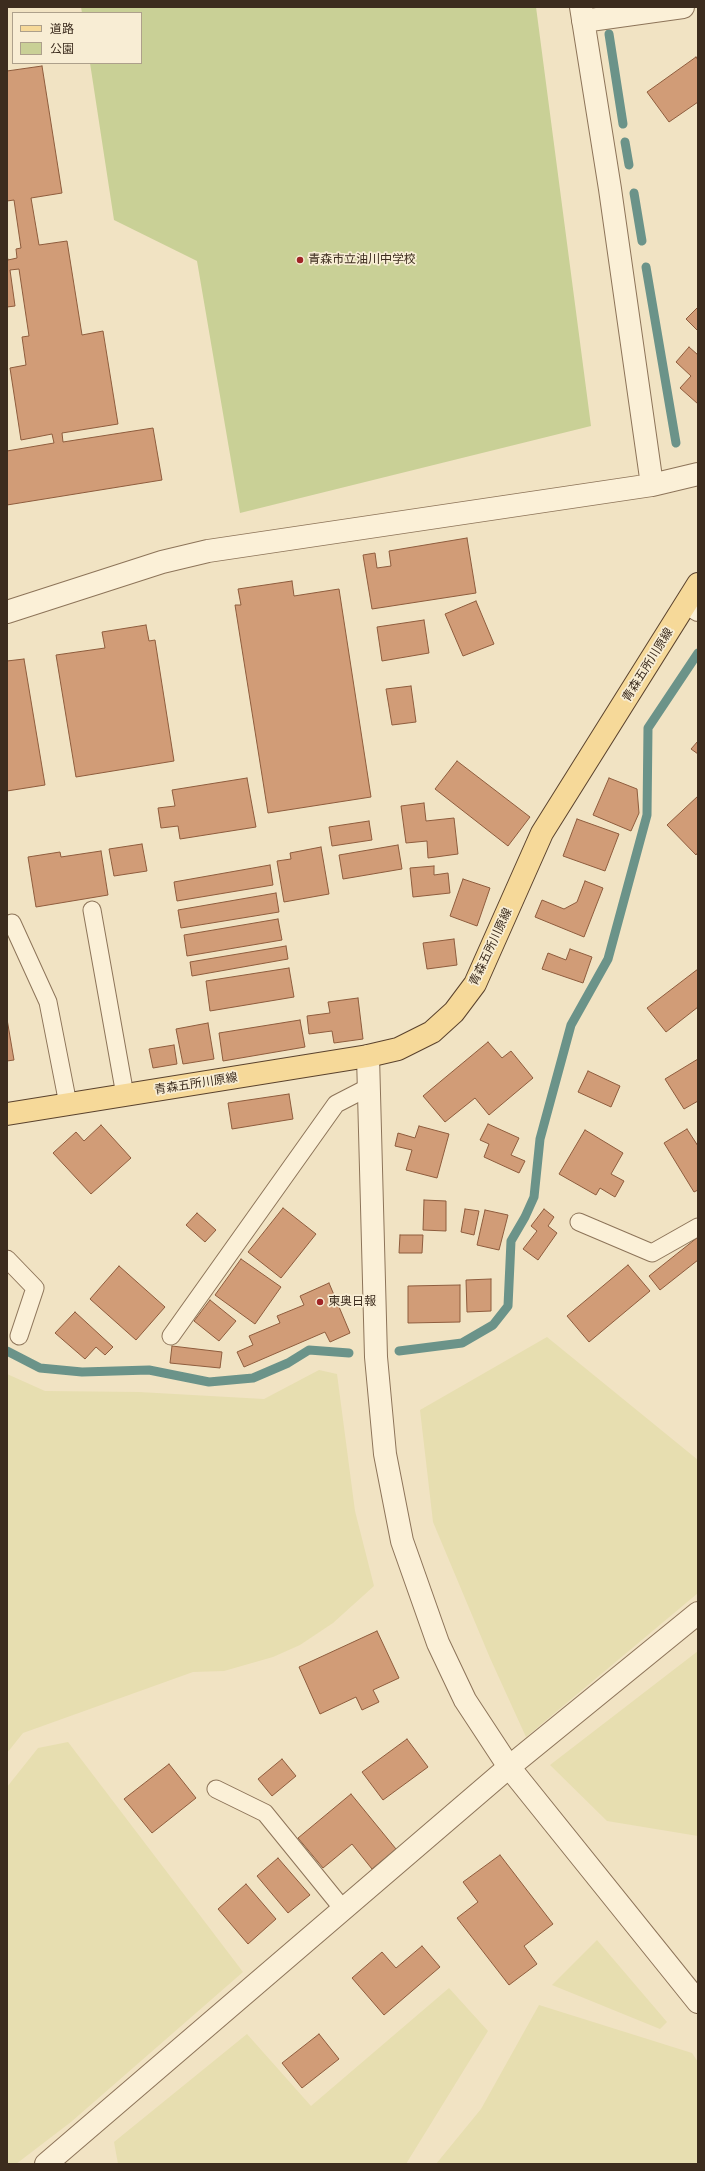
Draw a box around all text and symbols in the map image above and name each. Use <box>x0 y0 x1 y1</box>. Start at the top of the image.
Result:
legend <box>12 12 142 64</box>
text: 道路 <box>50 20 74 37</box>
text: 公園 <box>50 40 74 57</box>
place label: 青森市立油川中学校 <box>308 253 416 267</box>
marker: 青森市立油川中学校 <box>295 255 305 265</box>
street label: 青森五所川原線 <box>620 626 676 704</box>
street label: 青森五所川原線 <box>467 906 515 988</box>
street label: 青森五所川原線 <box>153 1070 239 1098</box>
place label: 東奥日報 <box>328 1295 376 1309</box>
marker: 東奥日報 <box>315 1297 325 1307</box>

